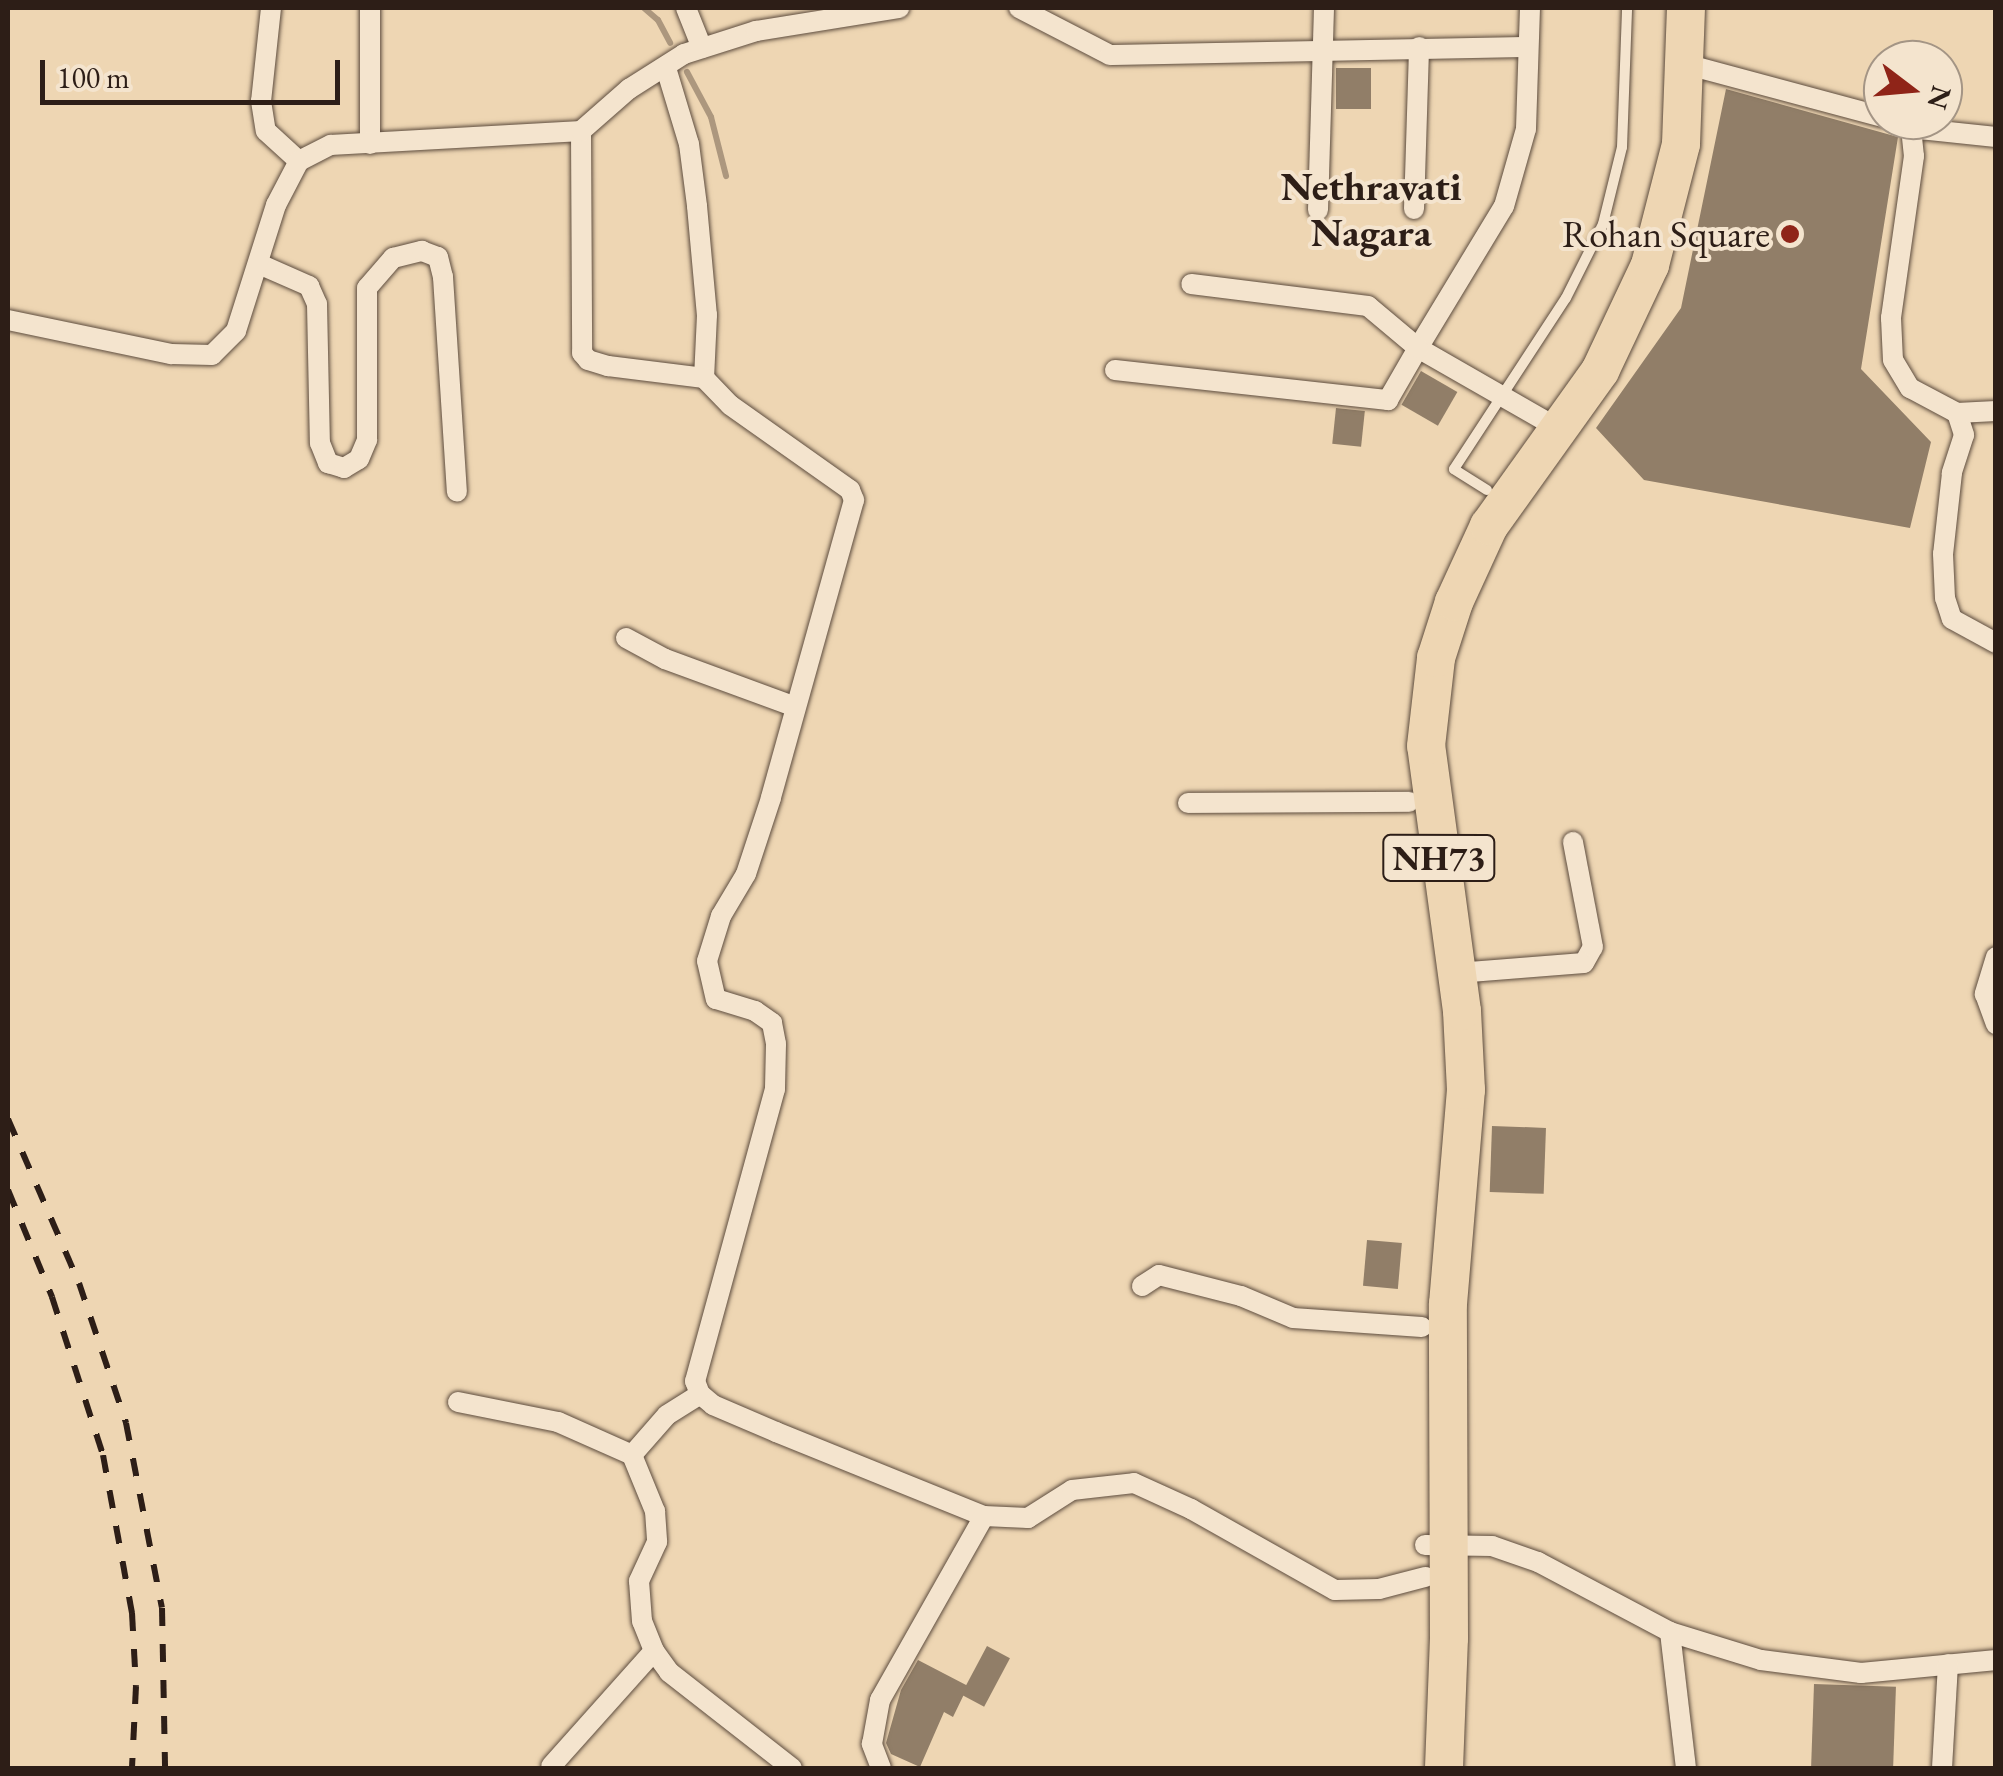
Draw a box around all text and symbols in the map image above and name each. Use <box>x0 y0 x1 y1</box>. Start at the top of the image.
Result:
scale bar <box>45 40 345 102</box>
north arrow <box>1863 40 1963 140</box>
text: 100 m <box>57 58 130 97</box>
text: N <box>1919 82 1960 114</box>
district label: Nethravati Nagara <box>1280 162 1462 256</box>
place label: Rohan Square <box>1562 211 1770 257</box>
marker: Rohan Square <box>1779 223 1801 245</box>
road number: NH73 <box>1382 828 1496 888</box>

